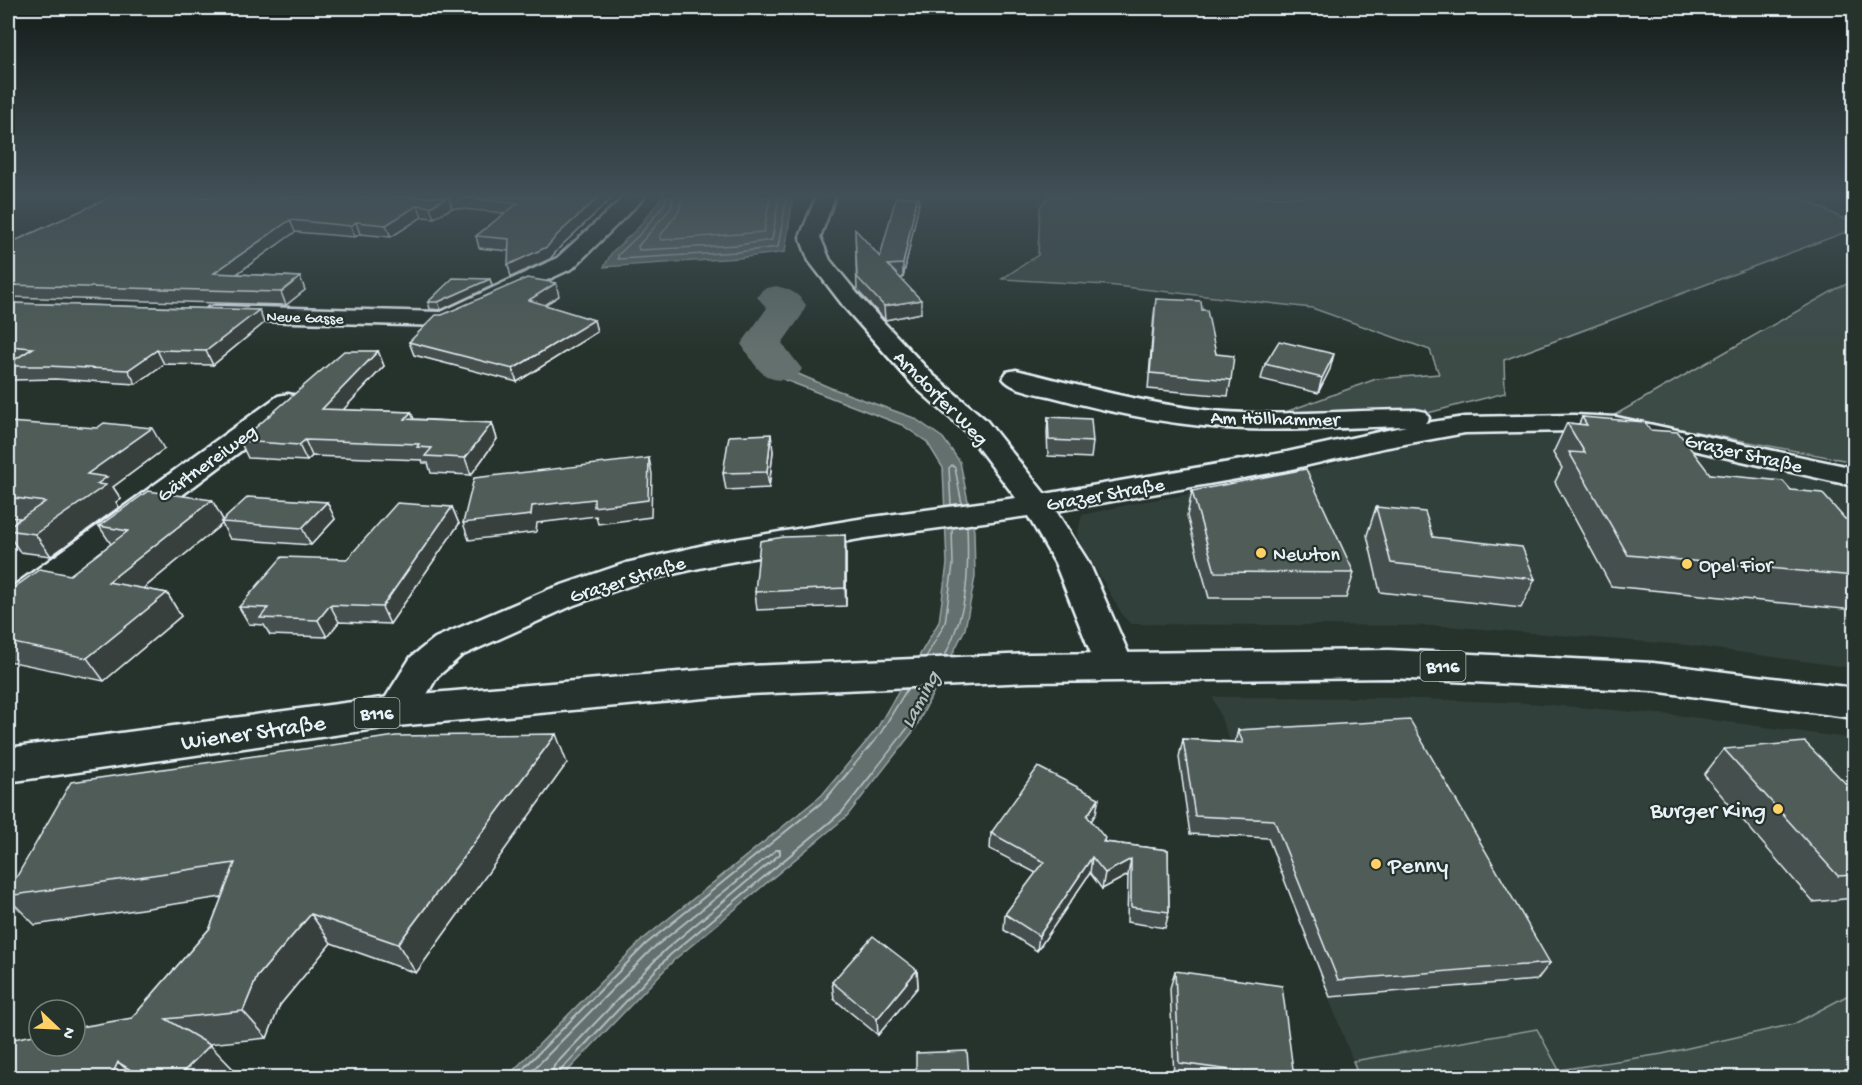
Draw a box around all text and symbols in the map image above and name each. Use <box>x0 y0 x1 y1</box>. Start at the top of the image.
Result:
street label: Neue Gasse <box>266 309 345 330</box>
street label: Arndorfer Weg <box>887 347 992 452</box>
street label: Am Höllhammer <box>1210 408 1342 433</box>
street label: Gärtnereiweg <box>154 421 262 509</box>
street label: Grazer Straße <box>1682 431 1805 480</box>
street label: Grazer Straße <box>1045 475 1167 518</box>
place label: Newton <box>1273 545 1340 568</box>
marker: Newton <box>1254 546 1268 560</box>
street label: Grazer Straße <box>567 553 689 610</box>
place label: Opel Fior <box>1699 556 1774 579</box>
marker: Opel Fior <box>1680 557 1694 571</box>
road number: B116 <box>1420 651 1466 681</box>
water label: Laming <box>897 666 948 733</box>
road number: B116 <box>354 698 400 728</box>
street label: Wiener Straße <box>179 710 328 759</box>
place label: Burger King <box>1649 798 1766 827</box>
marker: Burger King <box>1771 802 1785 816</box>
place label: Penny <box>1387 853 1448 882</box>
marker: Penny <box>1369 857 1383 871</box>
north arrow <box>27 998 87 1058</box>
text: N <box>57 1024 78 1042</box>

